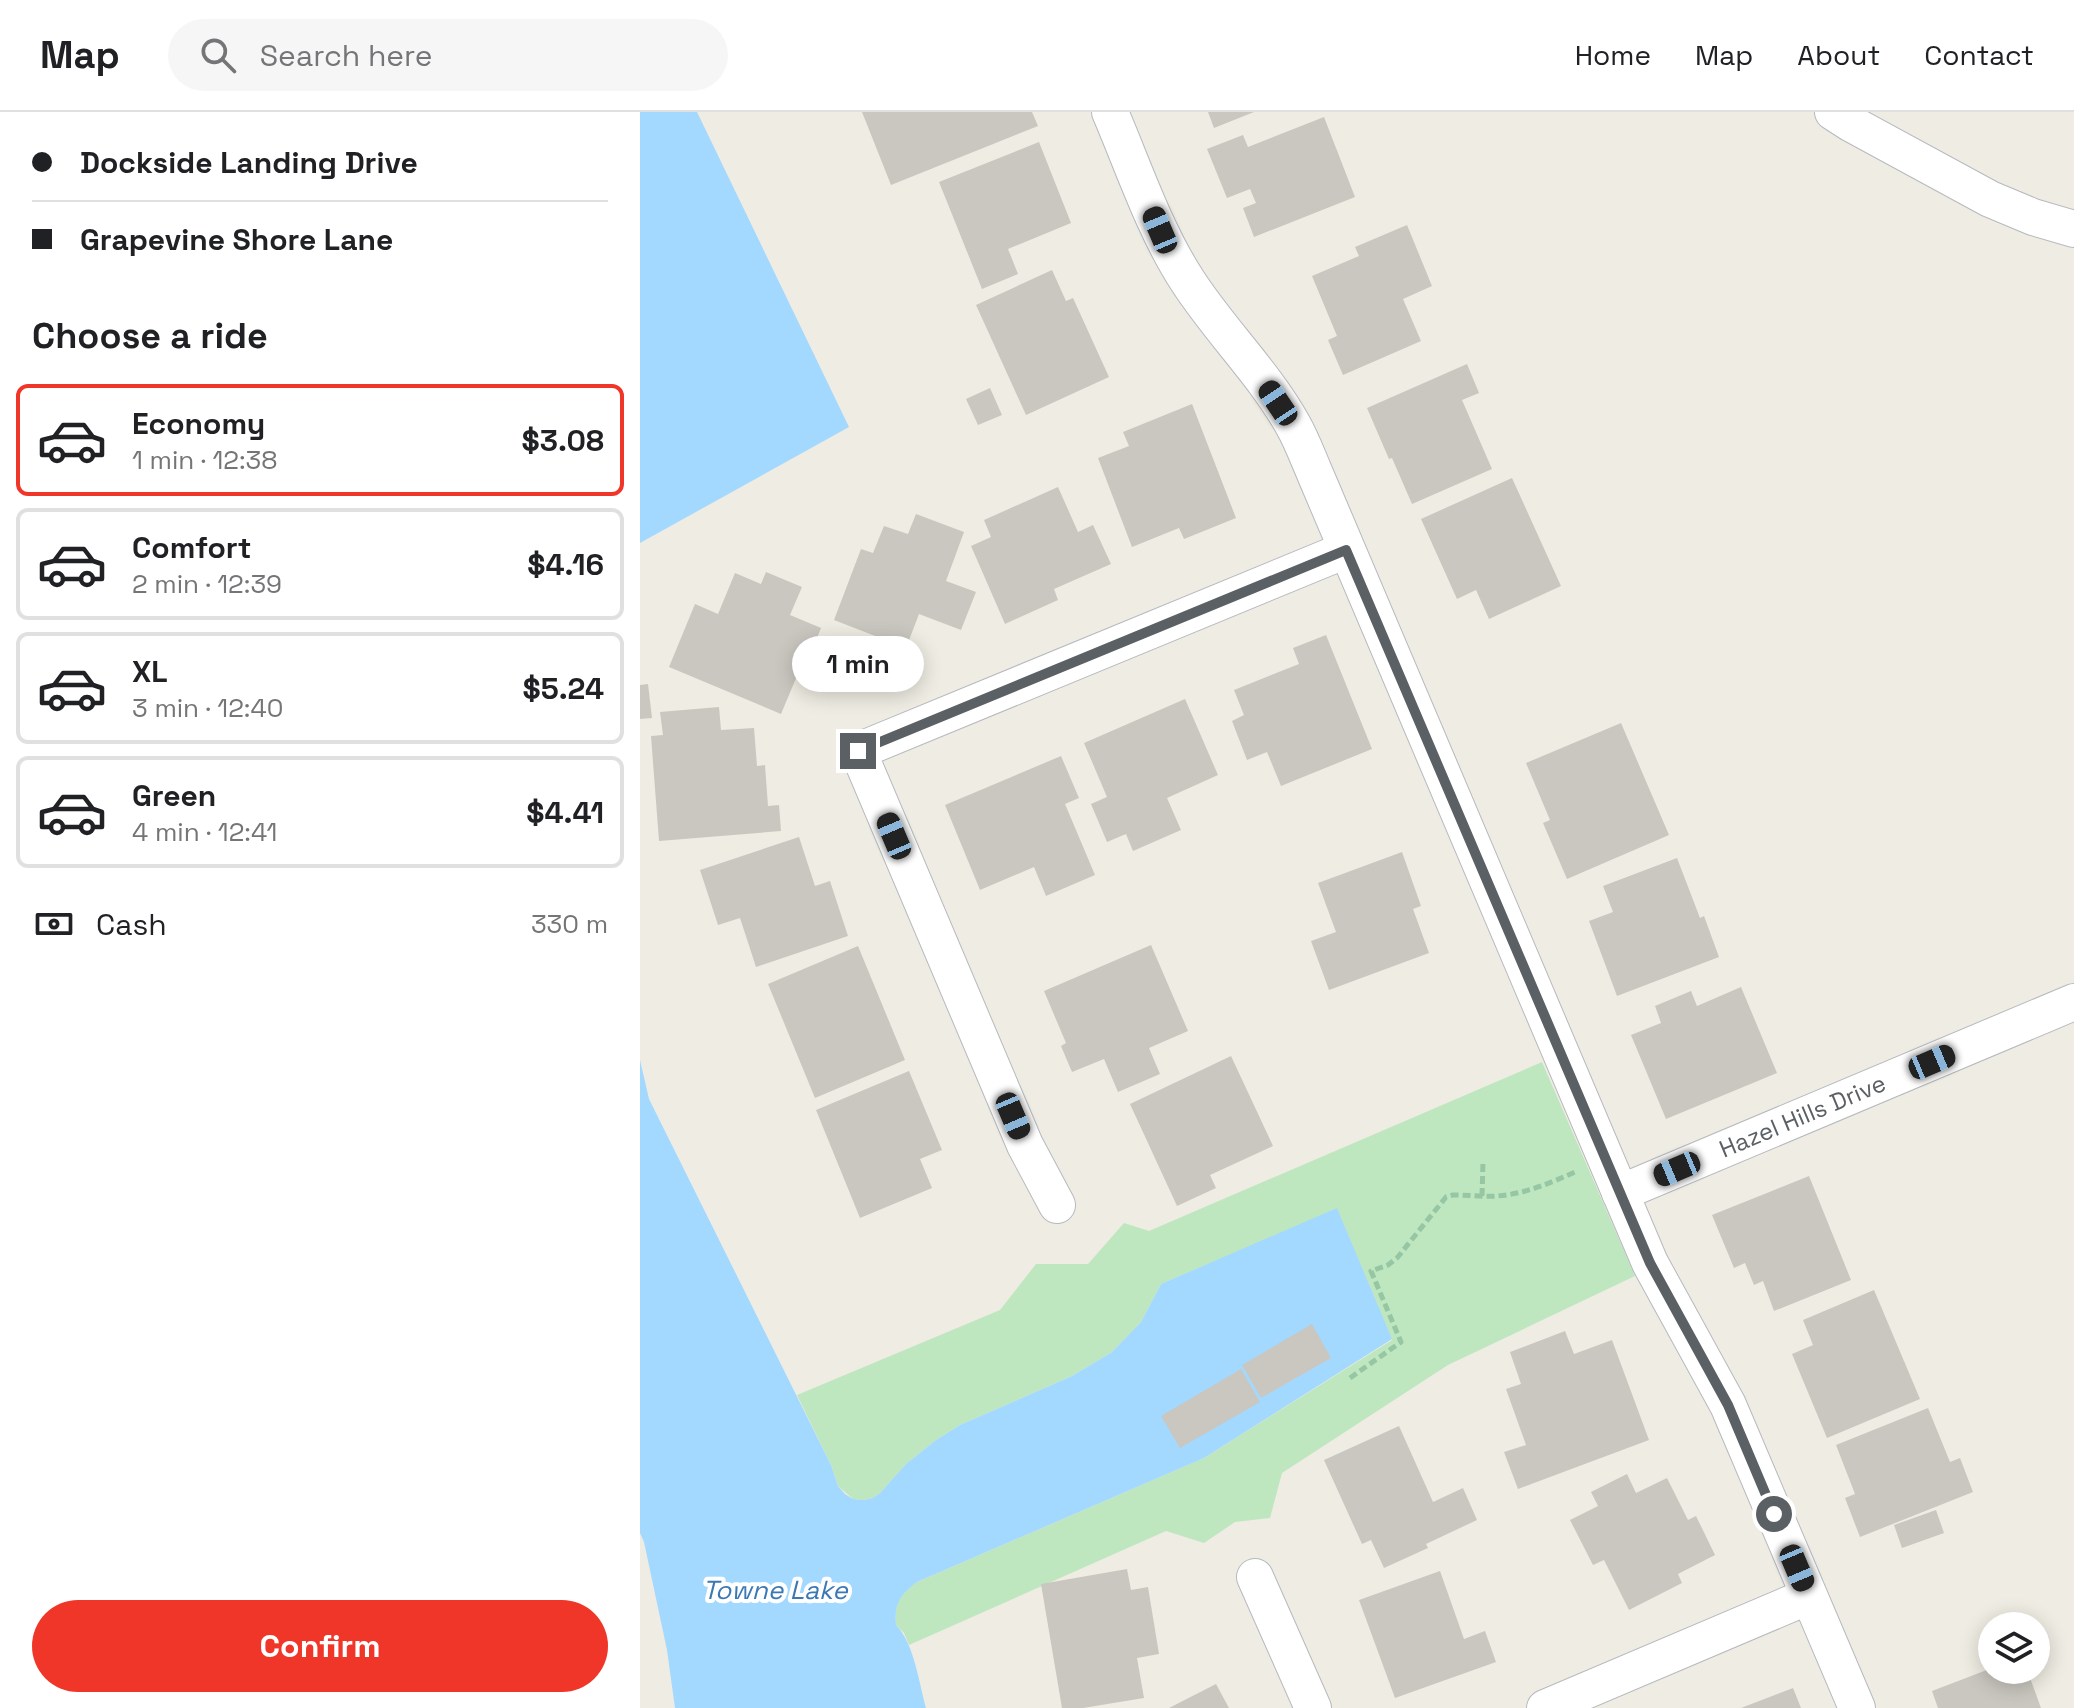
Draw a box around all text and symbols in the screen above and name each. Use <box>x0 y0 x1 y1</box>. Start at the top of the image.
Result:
search box <box>168 19 728 91</box>
text: Map <box>40 31 120 79</box>
icon: search <box>196 33 240 77</box>
text: Search here <box>260 36 433 75</box>
text: Home <box>1575 37 1651 73</box>
text: Map <box>1695 37 1753 73</box>
text: About <box>1797 37 1880 73</box>
text: Contact <box>1924 37 2034 73</box>
text: Dockside Landing Drive <box>80 143 418 182</box>
car <box>1140 203 1180 257</box>
text: Grapevine Shore Lane <box>80 220 393 259</box>
text: Choose a ride <box>32 313 268 359</box>
car <box>1255 376 1301 430</box>
icon: car <box>36 404 108 476</box>
text: Economy <box>132 404 265 443</box>
text: $3.08 <box>522 421 604 460</box>
text: 1 min · 12:38 <box>132 443 277 477</box>
icon: car <box>36 528 108 600</box>
text: Comfort <box>132 528 251 567</box>
text: $4.16 <box>527 545 604 584</box>
text: 2 min · 12:39 <box>132 567 282 601</box>
callout: 1 min <box>792 635 924 691</box>
text: 1 min <box>826 647 890 681</box>
icon: car <box>36 652 108 724</box>
text: XL <box>132 652 168 691</box>
text: $5.24 <box>522 669 604 708</box>
text: 3 min · 12:40 <box>132 691 283 725</box>
route end <box>840 733 876 769</box>
icon: car <box>36 776 108 848</box>
text: Green <box>132 776 216 815</box>
text: $4.41 <box>526 793 604 832</box>
car <box>874 809 914 863</box>
text: 4 min · 12:41 <box>132 815 277 849</box>
icon: cash <box>32 902 76 946</box>
text: Cash <box>96 905 167 944</box>
text: 330 m <box>531 907 608 941</box>
car <box>1905 1042 1959 1082</box>
street label: Hazel Hills Drive <box>1714 1067 1890 1164</box>
car <box>993 1089 1033 1143</box>
car <box>1650 1149 1704 1189</box>
route start <box>1756 1496 1792 1532</box>
car <box>1777 1541 1817 1595</box>
water label: Towne Lake <box>702 1573 849 1607</box>
button: Confirm <box>32 1600 608 1692</box>
map controls <box>1978 1612 2050 1684</box>
button: layers <box>1978 1612 2050 1684</box>

